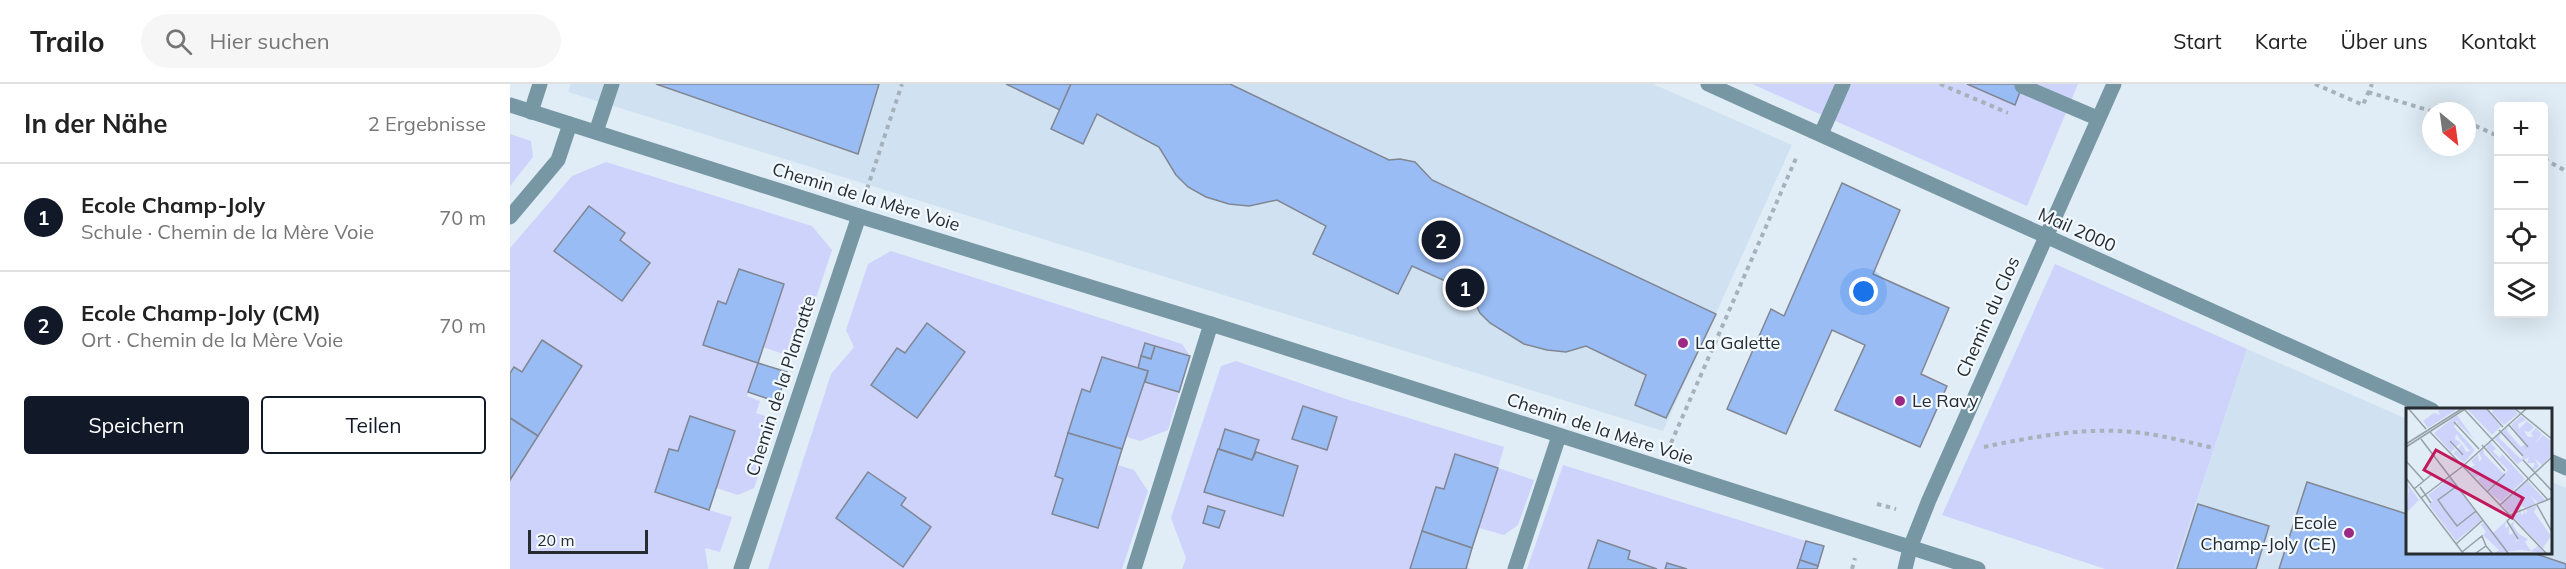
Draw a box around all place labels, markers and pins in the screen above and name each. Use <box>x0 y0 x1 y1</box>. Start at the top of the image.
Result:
pin: 2 <box>1422 218 1460 262</box>
pin: 1 <box>1446 266 1484 310</box>
place label: La Galette <box>1695 331 1780 354</box>
marker: La Galette <box>1676 336 1690 350</box>
place label: Le Ravy <box>1912 389 1979 412</box>
marker: Le Ravy <box>1893 394 1907 408</box>
place label: Ecole Champ-Joly (CE) <box>2200 511 2337 555</box>
marker: Ecole Champ-Joly (CE) <box>2342 526 2356 540</box>

